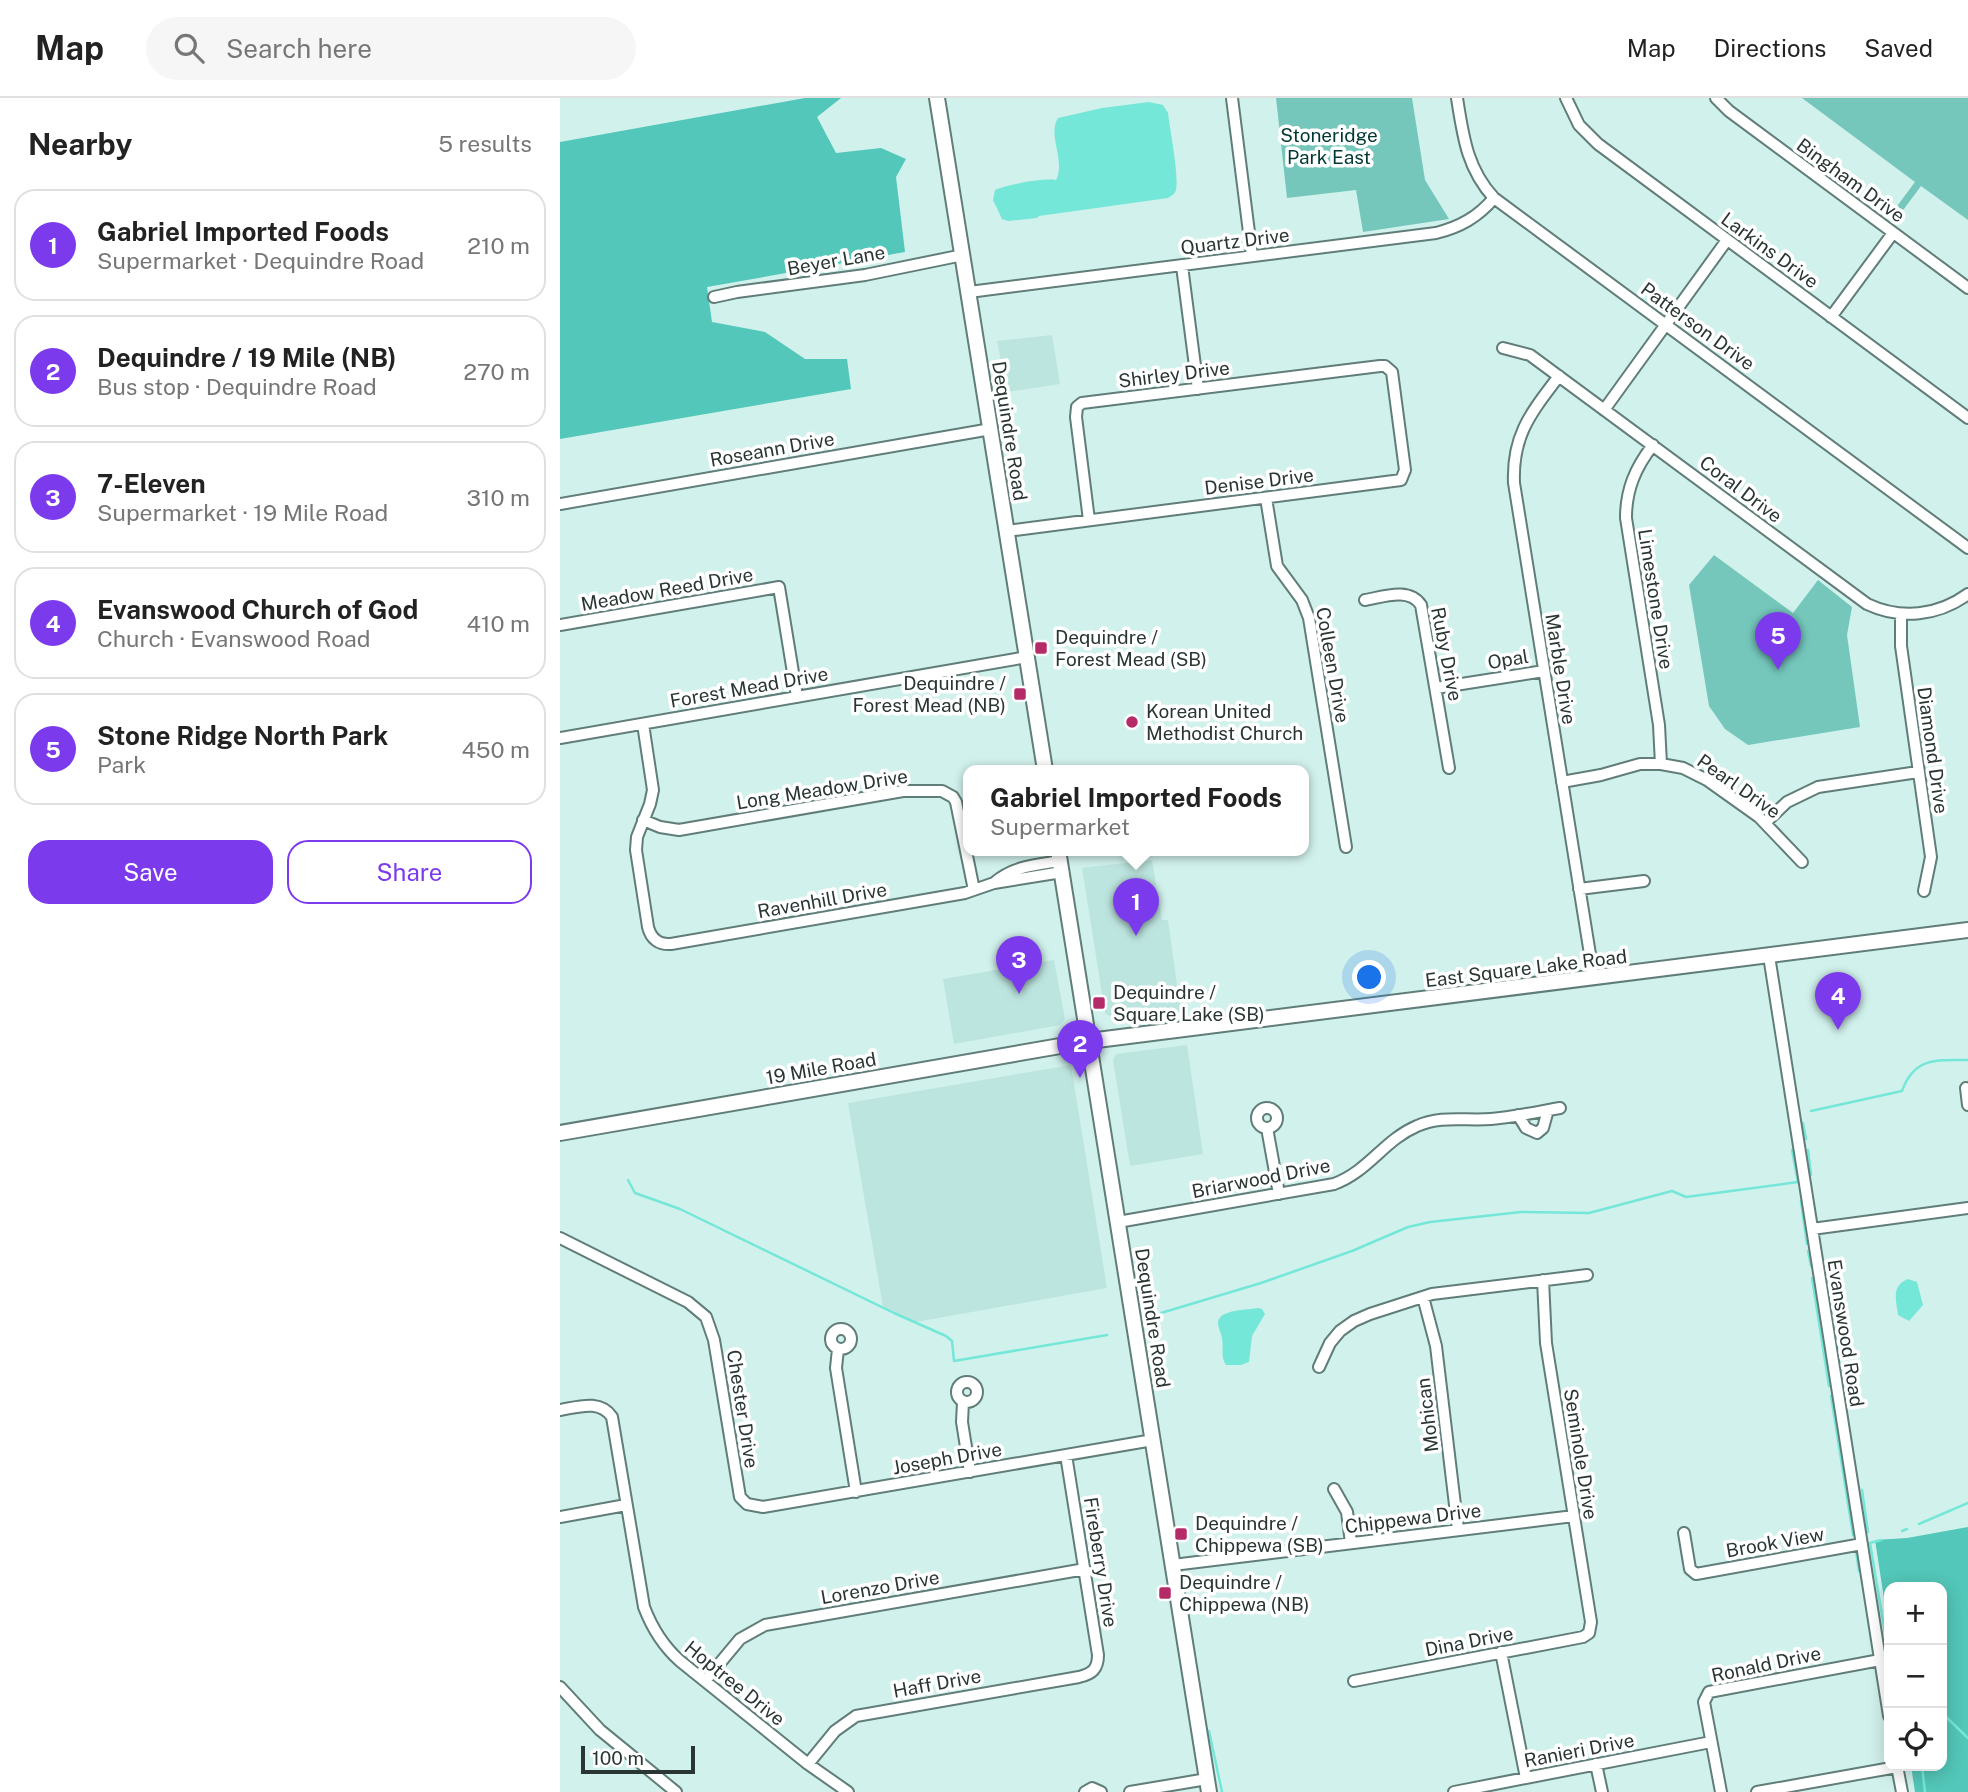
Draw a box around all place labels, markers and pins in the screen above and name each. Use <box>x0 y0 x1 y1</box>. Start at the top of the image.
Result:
pin: 5 <box>1755 612 1801 670</box>
place label: Dequindre / Forest Mead (SB) <box>1055 626 1207 670</box>
marker: Dequindre / Forest Mead (SB) <box>1033 640 1049 656</box>
place label: Dequindre / Forest Mead (NB) <box>853 672 1006 716</box>
marker: Dequindre / Forest Mead (NB) <box>1012 686 1028 702</box>
place label: Korean United Methodist Church <box>1146 700 1303 744</box>
marker: Korean United Methodist Church <box>1124 714 1140 730</box>
pin: 1 <box>1113 878 1159 936</box>
pin: 3 <box>996 936 1042 994</box>
pin: 4 <box>1815 972 1861 1030</box>
place label: Dequindre / Square Lake (SB) <box>1113 981 1265 1025</box>
marker: Dequindre / Square Lake (SB) <box>1091 995 1107 1011</box>
pin: 2 <box>1057 1020 1103 1078</box>
place label: Dequindre / Chippewa (SB) <box>1195 1512 1324 1556</box>
marker: Dequindre / Chippewa (SB) <box>1173 1526 1189 1542</box>
place label: Dequindre / Chippewa (NB) <box>1179 1571 1309 1615</box>
marker: Dequindre / Chippewa (NB) <box>1157 1585 1173 1601</box>

